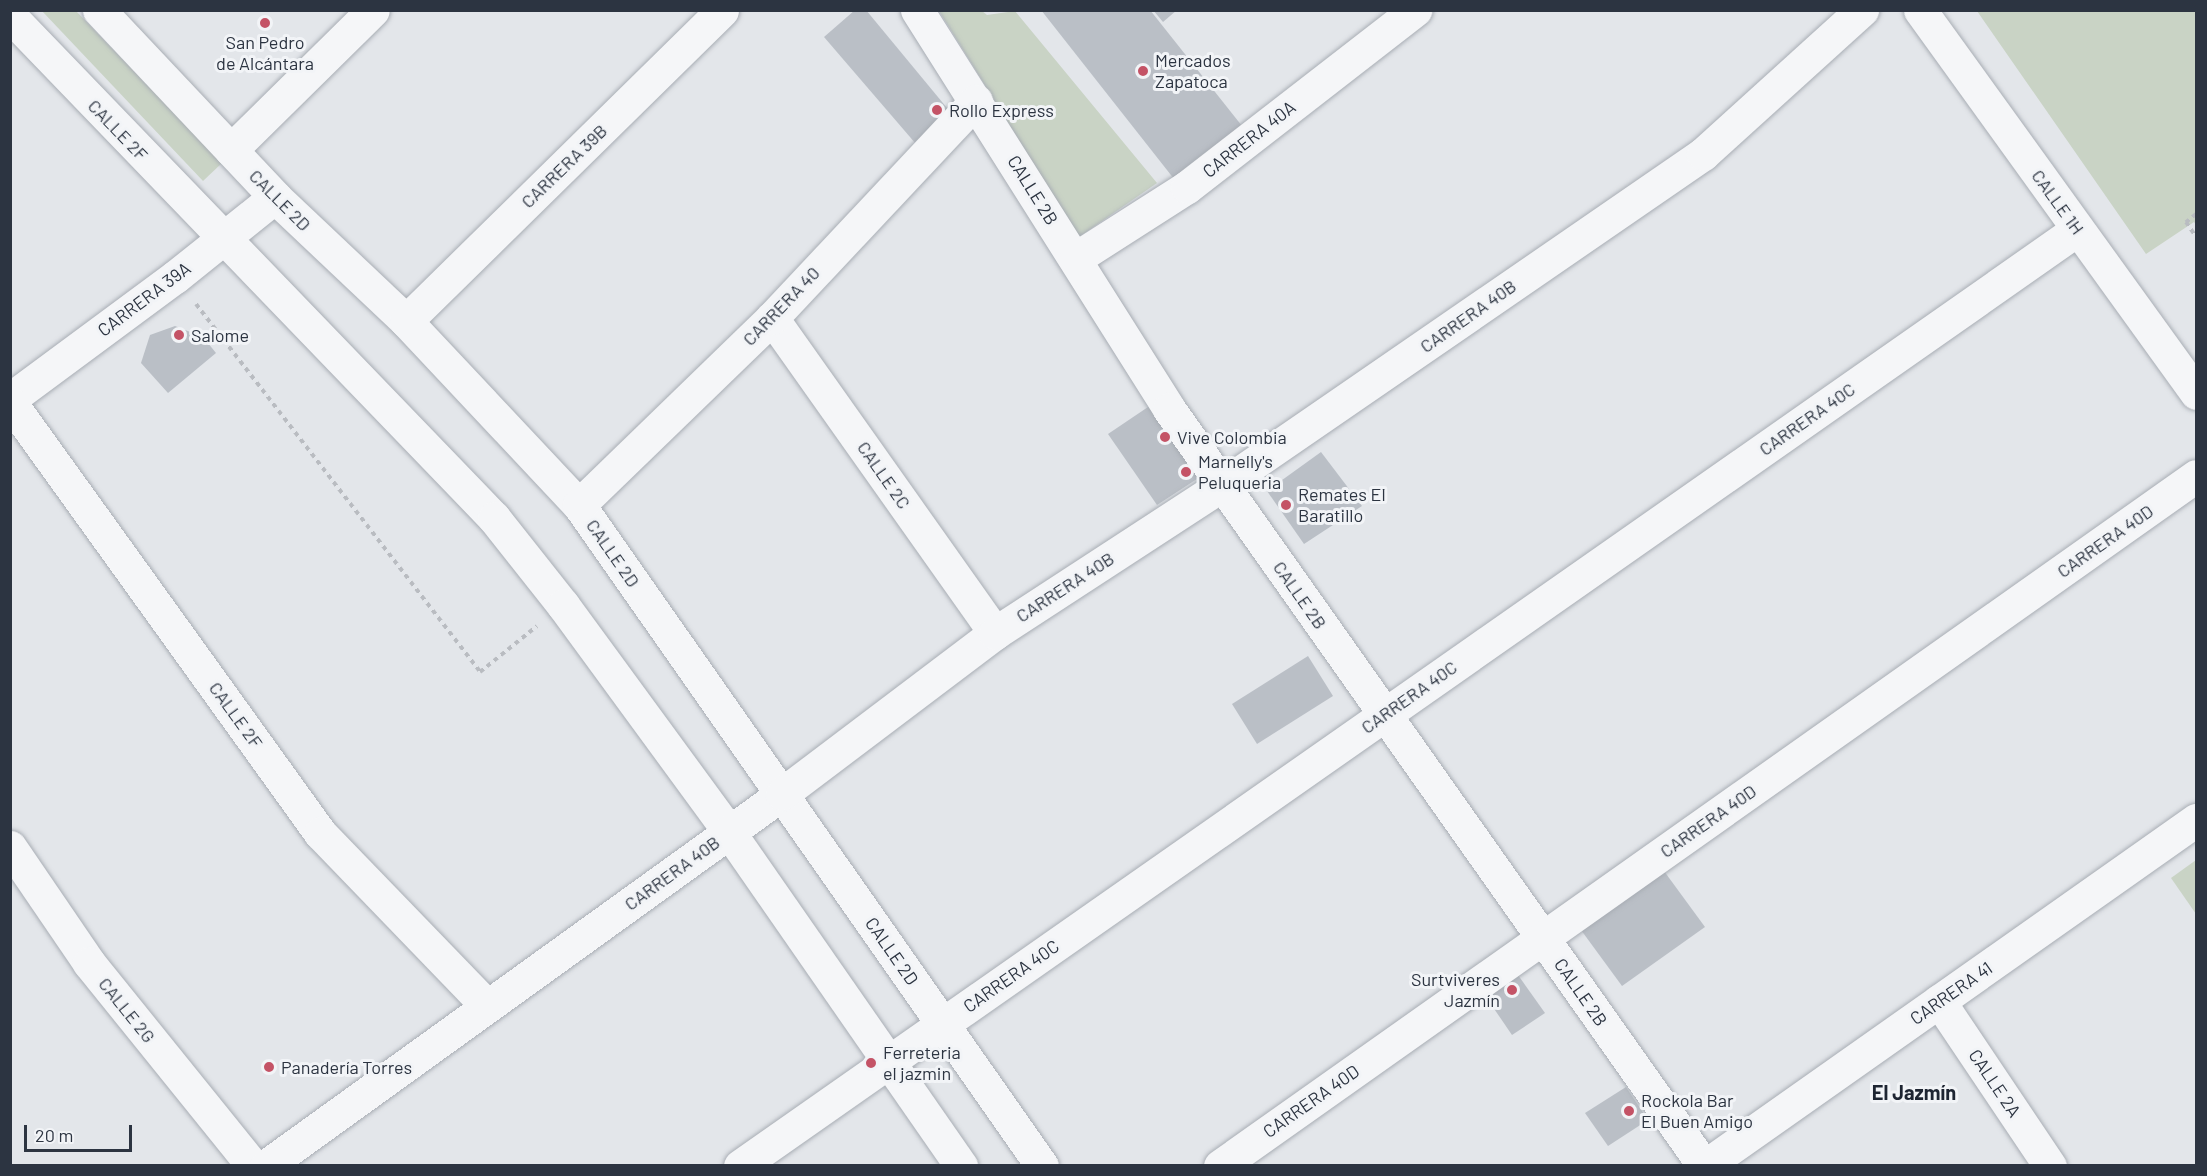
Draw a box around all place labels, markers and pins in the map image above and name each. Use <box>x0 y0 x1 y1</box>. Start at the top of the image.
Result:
marker: San Pedro de Alcántara <box>258 16 272 30</box>
place label: San Pedro de Alcántara <box>216 32 314 74</box>
place label: Mercados Zapatoca <box>1155 50 1231 92</box>
marker: Mercados Zapatoca <box>1136 64 1150 78</box>
place label: Rollo Express <box>949 99 1054 121</box>
marker: Rollo Express <box>930 103 944 117</box>
place label: Salome <box>191 324 249 346</box>
marker: Salome <box>172 328 186 342</box>
place label: Vive Colombia <box>1177 426 1287 448</box>
marker: Vive Colombia <box>1158 430 1172 444</box>
place label: Marnelly's Peluqueria <box>1198 451 1281 494</box>
marker: Marnelly's Peluqueria <box>1179 465 1193 479</box>
place label: Remates El Baratillo <box>1298 484 1386 526</box>
marker: Remates El Baratillo <box>1279 498 1293 512</box>
place label: Surtviveres Jazmín <box>1411 969 1500 1012</box>
marker: Surtviveres Jazmín <box>1505 983 1519 997</box>
place label: Ferreteria el jazmin <box>883 1042 961 1084</box>
place label: Panadería Torres <box>281 1056 412 1078</box>
marker: Ferreteria el jazmin <box>864 1056 878 1070</box>
marker: Panadería Torres <box>262 1060 276 1074</box>
place label: Rockola Bar El Buen Amigo <box>1641 1090 1753 1132</box>
marker: Rockola Bar El Buen Amigo <box>1622 1104 1636 1118</box>

